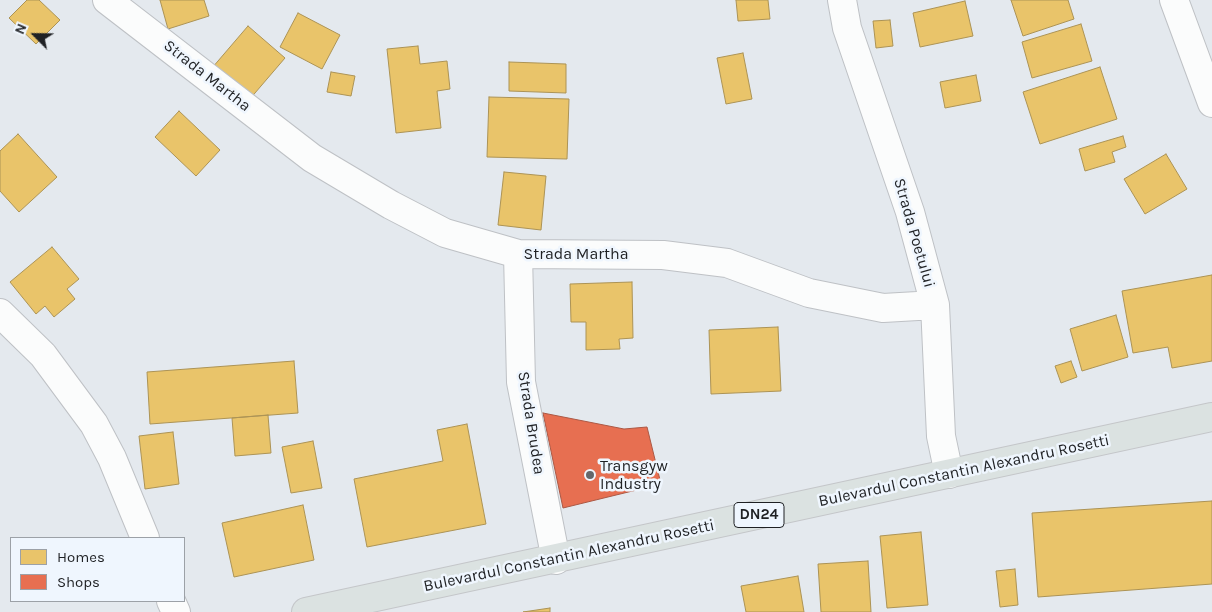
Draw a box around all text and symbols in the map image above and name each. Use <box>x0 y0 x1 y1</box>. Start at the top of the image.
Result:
north arrow <box>10 10 60 60</box>
text: N <box>11 21 31 37</box>
street label: Strada Martha <box>160 36 254 116</box>
street label: Strada Poetului <box>889 176 939 290</box>
street label: Strada Martha <box>524 244 628 264</box>
street label: Strada Brudea <box>513 370 549 476</box>
street label: Bulevardul Constantin Alexandru Rosetti <box>817 431 1111 511</box>
place label: Transgyw Industry <box>600 456 668 494</box>
marker: Transgyw Industry <box>584 469 596 481</box>
road number: DN24 <box>734 502 784 528</box>
street label: Bulevardul Constantin Alexandru Rosetti <box>422 516 716 596</box>
legend <box>10 537 185 602</box>
text: Homes <box>57 548 105 566</box>
text: Shops <box>57 573 100 591</box>

